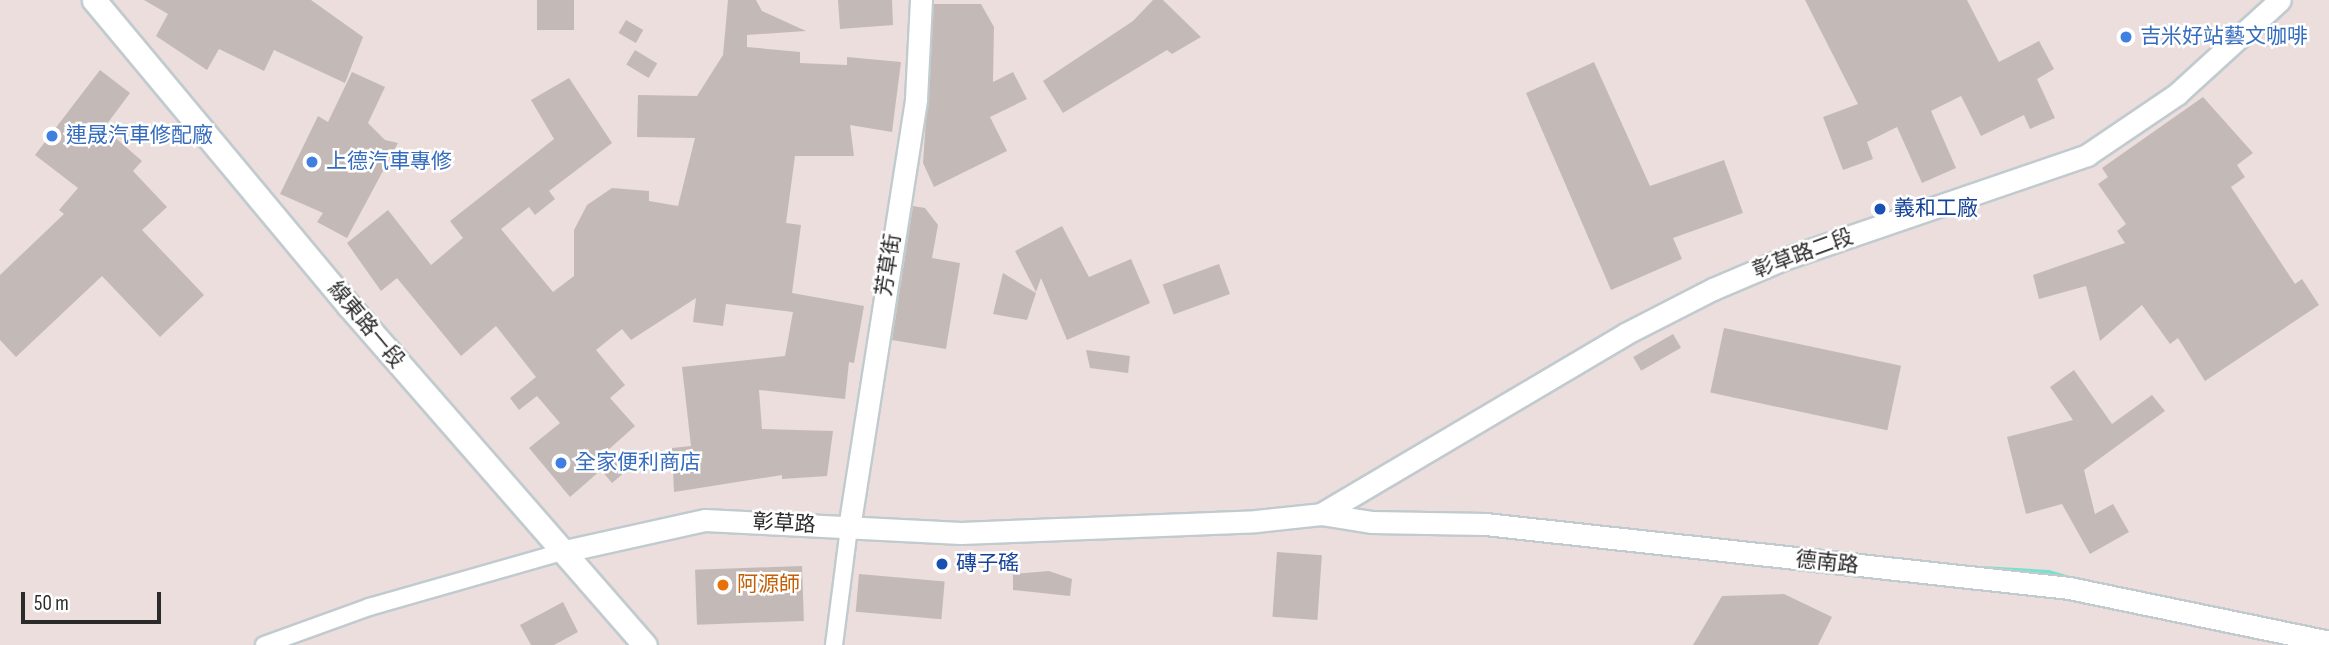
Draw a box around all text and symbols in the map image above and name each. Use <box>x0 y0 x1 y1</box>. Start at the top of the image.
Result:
place label: 吉米好站藝文咖啡 <box>2140 24 2308 50</box>
marker: 吉米好站藝文咖啡 <box>2118 29 2134 45</box>
place label: 連晟汽車修配廠 <box>66 123 213 149</box>
marker: 連晟汽車修配廠 <box>44 128 60 144</box>
place label: 上德汽車專修 <box>326 149 452 175</box>
marker: 上德汽車專修 <box>304 154 320 170</box>
place label: 義和工廠 <box>1894 196 1978 222</box>
marker: 義和工廠 <box>1872 201 1888 217</box>
street label: 彰草路二段 <box>1749 224 1857 284</box>
street label: 芳草街 <box>872 232 906 298</box>
street label: 線東路一段 <box>323 277 409 373</box>
place label: 全家便利商店 <box>575 450 701 476</box>
marker: 全家便利商店 <box>553 455 569 471</box>
street label: 彰草路 <box>752 510 816 538</box>
street label: 德南路 <box>1794 547 1860 579</box>
place label: 磚子磘 <box>956 551 1019 577</box>
marker: 磚子磘 <box>934 556 950 572</box>
place label: 阿源師 <box>737 572 800 598</box>
marker: 阿源師 <box>715 577 731 593</box>
scale bar <box>24 578 164 622</box>
text: 50 m <box>34 591 69 616</box>

